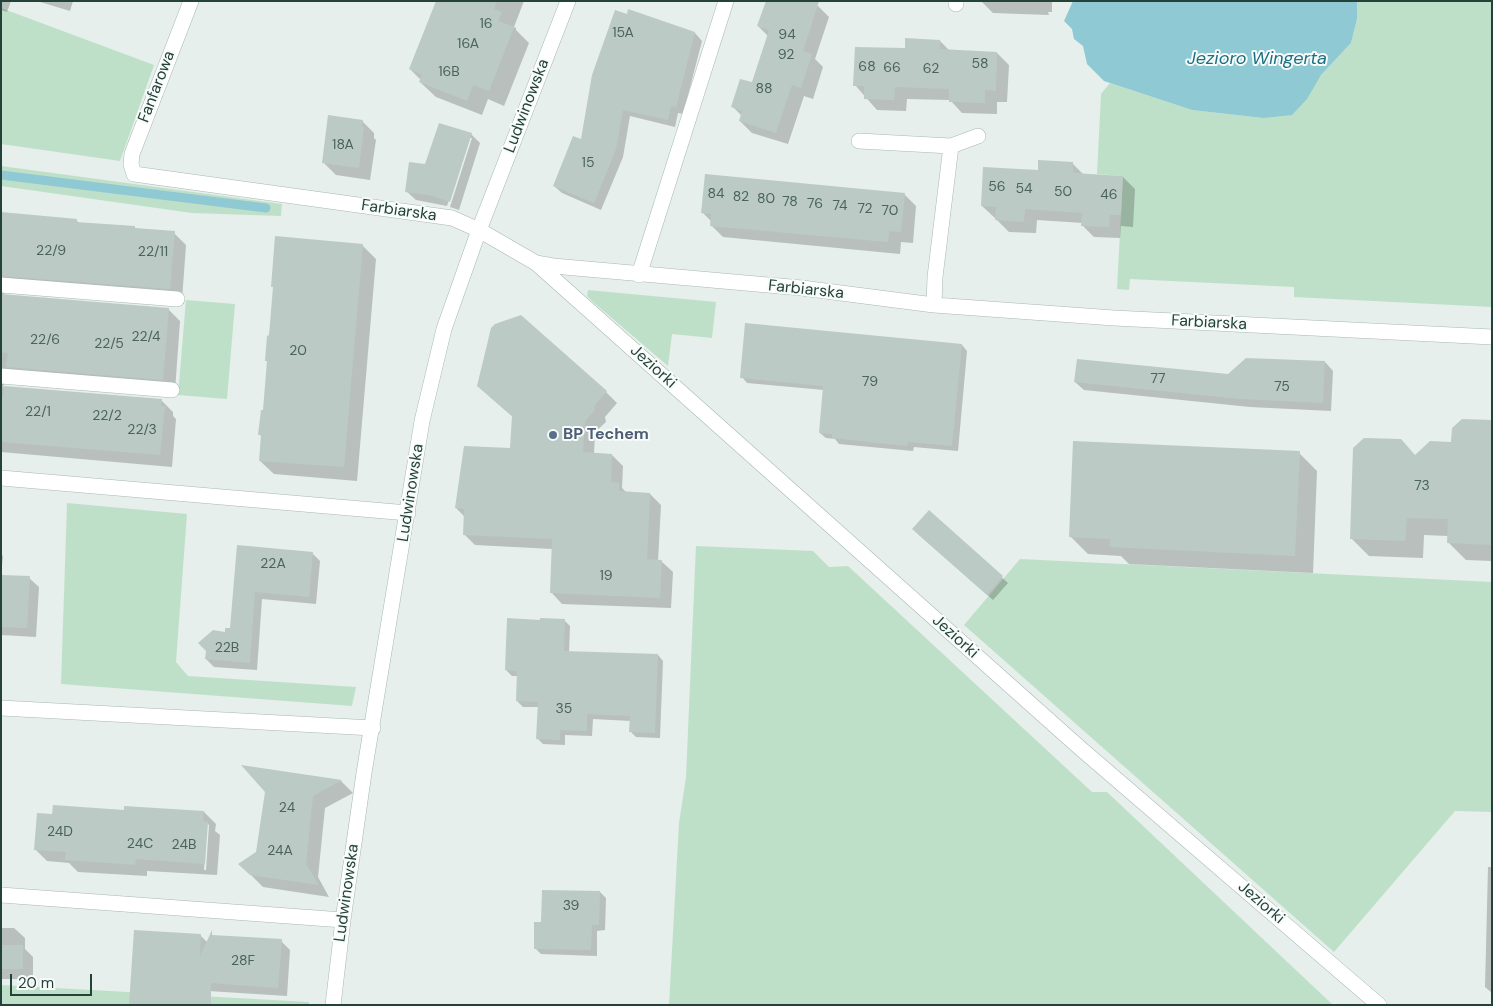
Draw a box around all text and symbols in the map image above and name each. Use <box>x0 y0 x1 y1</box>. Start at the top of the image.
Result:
house number: 16 <box>479 16 493 32</box>
house number: 15A <box>612 25 634 41</box>
house number: 94 <box>778 27 796 43</box>
house number: 16A <box>457 36 479 52</box>
house number: 92 <box>778 47 794 63</box>
street label: Fanfarowa <box>135 48 179 126</box>
water label: Jezioro Wingerta <box>1187 48 1327 70</box>
street label: Ludwinowska <box>500 56 554 156</box>
house number: 58 <box>971 56 989 72</box>
house number: 68 <box>858 59 876 75</box>
house number: 66 <box>883 60 901 76</box>
house number: 62 <box>923 61 939 77</box>
house number: 16B <box>438 64 460 80</box>
house number: 88 <box>755 81 773 97</box>
house number: 18A <box>332 137 354 153</box>
house number: 15 <box>582 155 594 171</box>
house number: 56 <box>988 179 1006 195</box>
house number: 54 <box>1015 181 1033 197</box>
house number: 50 <box>1054 184 1072 200</box>
house number: 84 <box>707 186 725 202</box>
house number: 46 <box>1100 187 1118 203</box>
house number: 82 <box>733 189 749 205</box>
house number: 80 <box>757 191 775 207</box>
house number: 78 <box>782 194 798 210</box>
street label: Farbiarska <box>360 196 438 226</box>
house number: 76 <box>807 196 823 212</box>
house number: 74 <box>832 198 848 214</box>
house number: 72 <box>857 201 873 217</box>
house number: 70 <box>882 203 898 219</box>
house number: 22/9 <box>36 243 66 259</box>
house number: 22/11 <box>138 244 168 260</box>
street label: Farbiarska <box>767 276 845 304</box>
street label: Farbiarska <box>1171 311 1247 335</box>
house number: 22/4 <box>131 329 161 345</box>
house number: 22/6 <box>30 332 60 348</box>
house number: 22/5 <box>94 336 124 352</box>
street label: Jeziorki <box>626 341 680 393</box>
house number: 20 <box>289 343 307 359</box>
house number: 77 <box>1151 371 1165 387</box>
house number: 79 <box>862 374 878 390</box>
house number: 75 <box>1274 379 1290 395</box>
house number: 22/1 <box>25 404 51 420</box>
house number: 22/2 <box>92 408 122 424</box>
house number: 22/3 <box>127 422 157 438</box>
place label: BP Techem <box>563 425 649 445</box>
marker: BP Techem <box>547 429 559 441</box>
street label: Ludwinowska <box>394 443 428 543</box>
house number: 73 <box>1414 478 1430 494</box>
house number: 22A <box>260 556 286 572</box>
house number: 19 <box>599 568 613 584</box>
street label: Jeziorki <box>928 611 982 663</box>
house number: 22B <box>215 640 239 656</box>
house number: 35 <box>556 701 572 717</box>
house number: 24 <box>279 800 295 816</box>
house number: 24D <box>47 824 73 840</box>
house number: 24C <box>127 836 153 852</box>
house number: 24B <box>172 837 196 853</box>
house number: 24A <box>267 843 293 859</box>
street label: Ludwinowska <box>331 843 363 943</box>
street label: Jeziorki <box>1234 878 1288 928</box>
house number: 39 <box>563 898 579 914</box>
house number: 28F <box>231 953 255 969</box>
scale bar <box>12 964 95 996</box>
text: 20 m <box>18 973 54 993</box>

